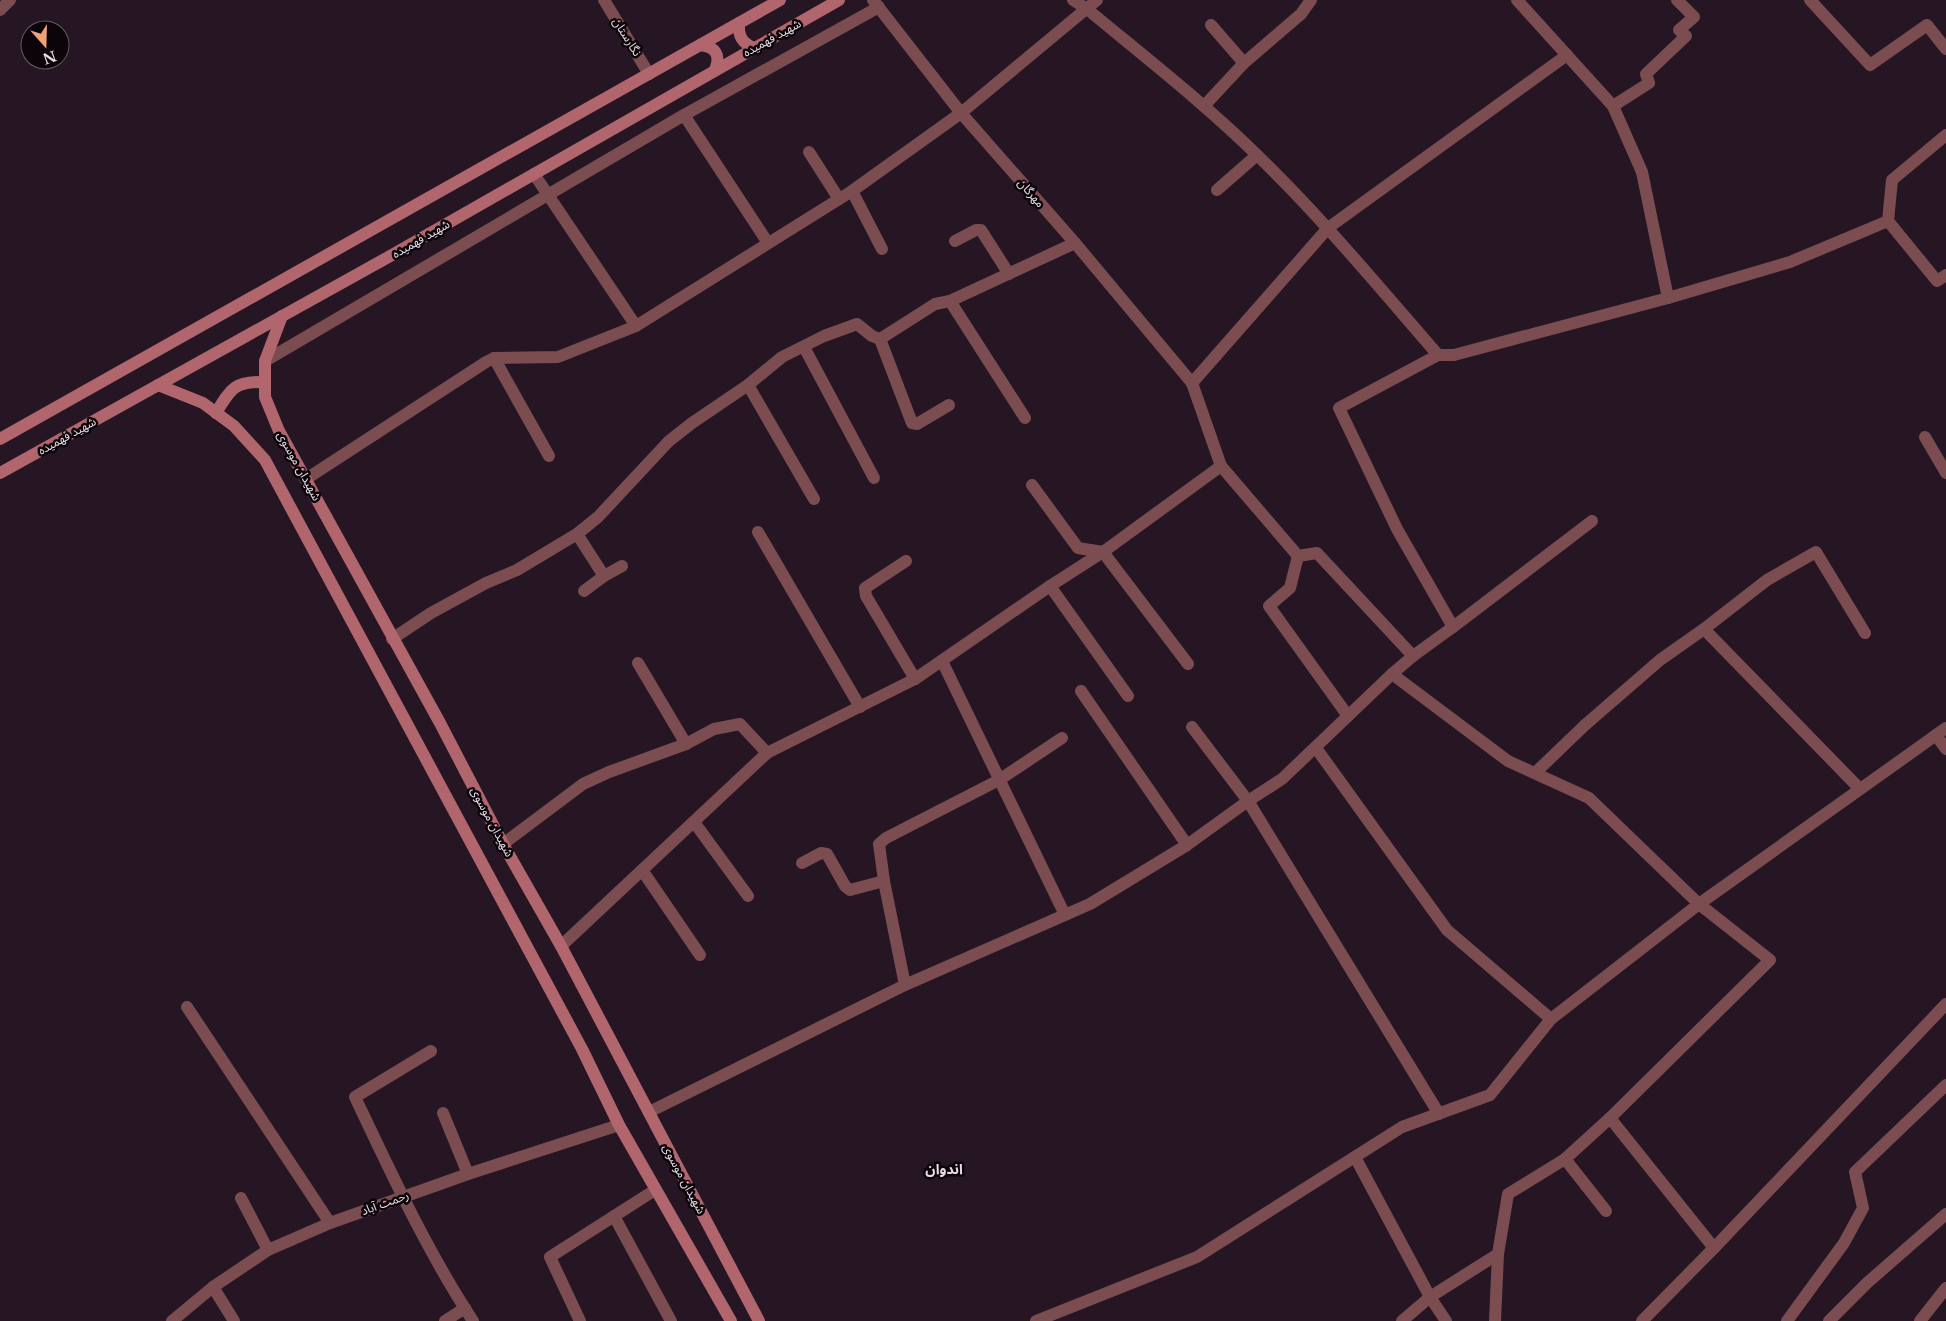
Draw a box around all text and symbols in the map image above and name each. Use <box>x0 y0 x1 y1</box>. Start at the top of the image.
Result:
street label: نگارستان <box>610 15 645 59</box>
street label: شهید فهمیده <box>740 16 803 60</box>
north arrow <box>20 20 70 70</box>
text: N <box>40 47 59 68</box>
street label: مهرگان <box>1015 175 1048 210</box>
street label: شهید فهمیده <box>389 216 452 261</box>
street label: شهید فهمیده <box>35 414 98 458</box>
street label: شهیدان موسوی <box>274 428 325 503</box>
street label: شهیدان موسوی <box>468 784 517 859</box>
street label: شهیدان موسوی <box>660 1141 709 1216</box>
district label: اندوان <box>925 1160 963 1178</box>
street label: رحمت آباد <box>359 1187 411 1218</box>

